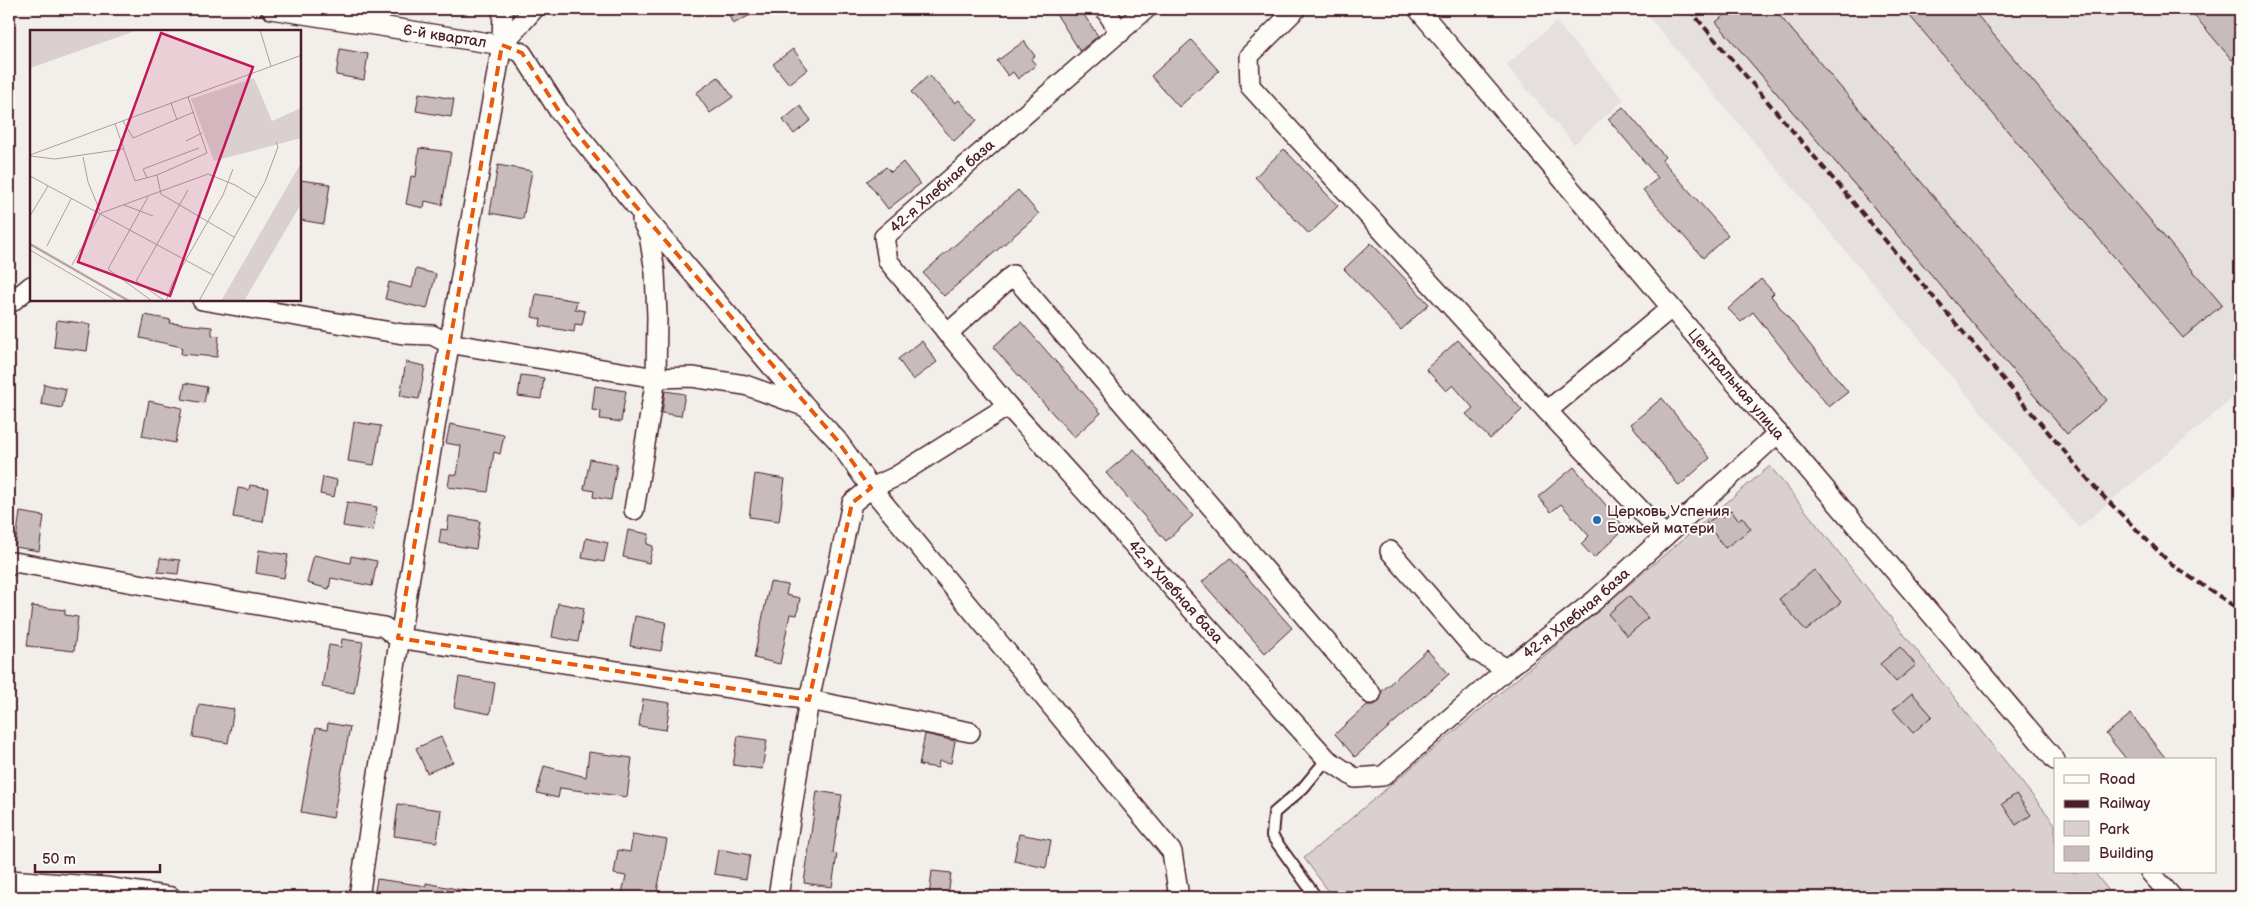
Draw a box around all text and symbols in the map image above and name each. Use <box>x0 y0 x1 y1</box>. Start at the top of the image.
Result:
street label: 6-й квартал <box>402 21 488 52</box>
inset map <box>30 30 301 301</box>
street label: 42-я Хлебная база <box>886 136 999 237</box>
street label: Центральная улица <box>1683 325 1788 444</box>
place label: Церковь Успения Божьей матери <box>1607 502 1730 538</box>
marker: Церковь Успения Божьей матери <box>1591 514 1603 526</box>
street label: 42-я Хлебная база <box>1124 536 1227 648</box>
street label: 42-я Хлебная база <box>1519 564 1634 663</box>
legend <box>2054 758 2216 874</box>
text: Road <box>2099 770 2135 789</box>
text: Railway <box>2099 794 2150 813</box>
text: Park <box>2099 820 2130 839</box>
scale bar <box>35 841 160 873</box>
text: Building <box>2099 844 2154 863</box>
text: 50 m <box>42 850 76 869</box>

